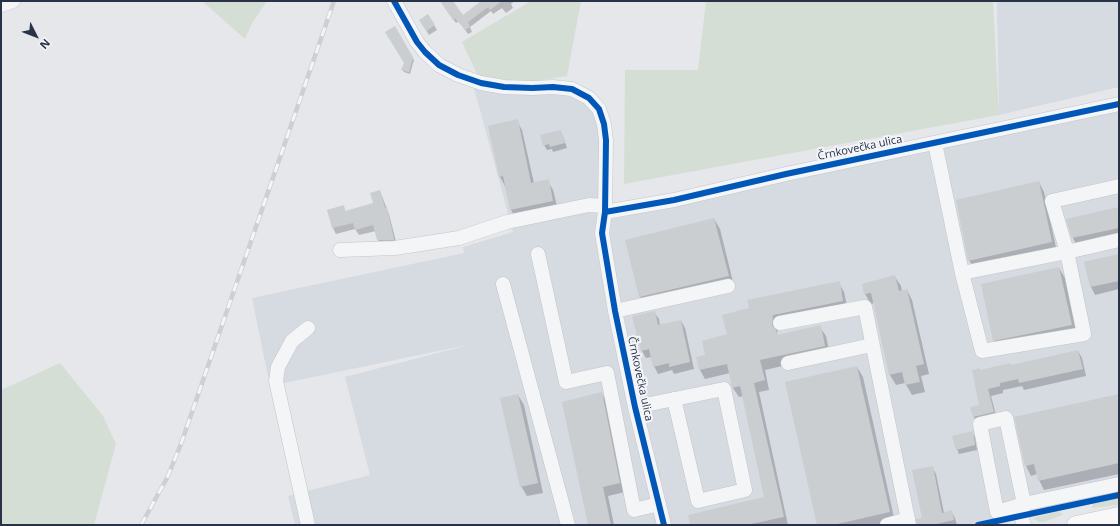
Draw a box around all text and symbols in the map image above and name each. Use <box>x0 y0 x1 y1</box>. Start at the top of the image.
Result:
north arrow <box>16 16 56 56</box>
text: N <box>37 36 54 53</box>
street label: Črnkovečka ulica <box>817 133 903 163</box>
street label: Črnkovečka ulica <box>625 336 655 422</box>

